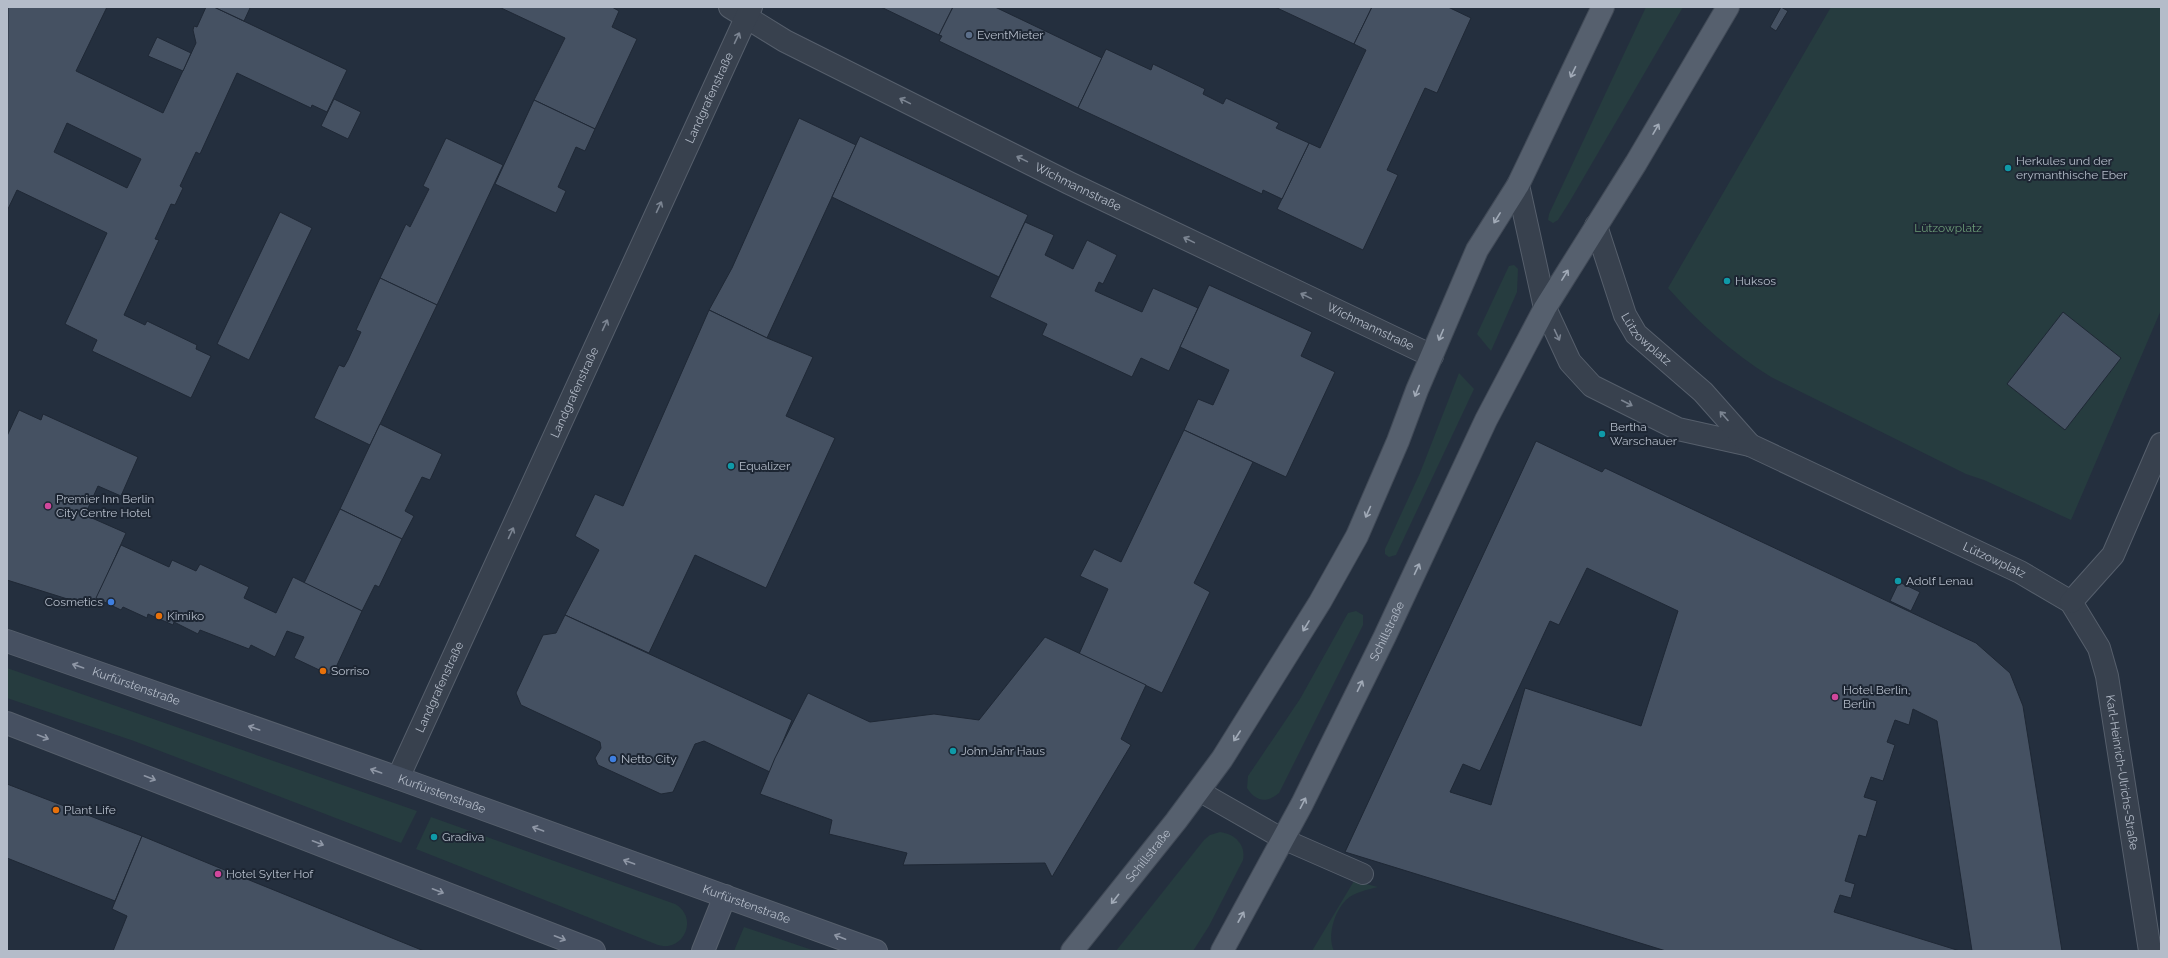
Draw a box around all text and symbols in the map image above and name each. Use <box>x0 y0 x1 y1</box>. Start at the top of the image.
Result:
place label: EventMieter <box>977 28 1044 42</box>
marker: EventMieter <box>964 30 974 40</box>
one-way arrow <box>734 32 741 44</box>
street label: Landgrafenstraße <box>683 50 736 145</box>
one-way arrow <box>1569 65 1576 77</box>
one-way arrow <box>900 97 912 104</box>
one-way arrow <box>1652 123 1660 135</box>
place label: Herkules und der erymanthische Eber <box>2016 154 2128 182</box>
one-way arrow <box>1016 155 1028 162</box>
street label: Wichmannstraße <box>1032 160 1124 214</box>
marker: Herkules und der erymanthische Eber <box>2003 163 2013 173</box>
one-way arrow <box>656 201 663 213</box>
one-way arrow <box>1493 212 1501 224</box>
park label: Lützowplatz <box>1914 221 1982 235</box>
one-way arrow <box>1183 236 1195 243</box>
one-way arrow <box>1562 269 1570 281</box>
place label: Huksos <box>1735 274 1776 288</box>
marker: Huksos <box>1722 276 1732 286</box>
one-way arrow <box>1301 292 1313 299</box>
street label: Wichmannstraße <box>1325 300 1416 353</box>
street label: Lützowplatz <box>1618 310 1674 368</box>
one-way arrow <box>602 320 609 332</box>
one-way arrow <box>1437 328 1444 340</box>
one-way arrow <box>1554 329 1561 341</box>
street label: Landgrafenstraße <box>548 345 601 440</box>
one-way arrow <box>1412 385 1420 397</box>
one-way arrow <box>1621 400 1633 407</box>
one-way arrow <box>1720 411 1729 421</box>
place label: Bertha Warschauer <box>1610 420 1678 448</box>
marker: Bertha Warschauer <box>1597 429 1607 439</box>
place label: Equalizer <box>739 459 791 473</box>
marker: Equalizer <box>726 461 736 471</box>
place label: Premier Inn Berlin City Centre Hotel <box>56 492 154 520</box>
marker: Premier Inn Berlin City Centre Hotel <box>43 501 53 511</box>
one-way arrow <box>1364 505 1371 517</box>
one-way arrow <box>507 527 515 539</box>
street label: Lützowplatz <box>1961 539 2028 581</box>
one-way arrow <box>1414 563 1421 575</box>
place label: Adolf Lenau <box>1906 574 1973 588</box>
marker: Adolf Lenau <box>1893 576 1903 586</box>
place label: Cosmetics <box>45 595 103 609</box>
marker: Cosmetics <box>106 597 116 607</box>
street label: Schillstraße <box>1367 599 1407 663</box>
place label: Kimiko <box>167 609 204 623</box>
marker: Kimiko <box>154 611 164 621</box>
one-way arrow <box>1302 620 1310 632</box>
street label: Landgrafenstraße <box>413 640 466 735</box>
one-way arrow <box>72 662 85 669</box>
street label: Kurfürstenstraße <box>90 664 182 708</box>
place label: Sorriso <box>331 664 369 678</box>
marker: Sorriso <box>318 666 328 676</box>
one-way arrow <box>1357 680 1364 692</box>
place label: Hotel Berlin, Berlin <box>1843 683 1911 711</box>
marker: Hotel Berlin, Berlin <box>1830 692 1840 702</box>
street label: Karl-Heinrich-Ulrichs-Straße <box>2103 694 2141 851</box>
one-way arrow <box>248 723 260 731</box>
one-way arrow <box>1233 730 1241 741</box>
one-way arrow <box>37 734 49 742</box>
place label: John Jahr Haus <box>961 744 1045 758</box>
marker: John Jahr Haus <box>948 746 958 756</box>
place label: Netto City <box>621 752 677 766</box>
marker: Netto City <box>608 754 618 764</box>
one-way arrow <box>371 766 383 774</box>
street label: Kurfürstenstraße <box>396 772 488 816</box>
one-way arrow <box>144 775 156 783</box>
one-way arrow <box>1299 797 1307 809</box>
place label: Plant Life <box>64 803 116 817</box>
marker: Plant Life <box>51 805 61 815</box>
one-way arrow <box>532 825 545 832</box>
street label: Schillstraße <box>1123 826 1174 885</box>
place label: Gradiva <box>442 830 484 844</box>
marker: Gradiva <box>429 832 439 842</box>
one-way arrow <box>311 839 323 847</box>
one-way arrow <box>624 857 636 865</box>
place label: Hotel Sylter Hof <box>226 867 314 881</box>
marker: Hotel Sylter Hof <box>213 869 223 879</box>
street label: Kurfürstenstraße <box>701 882 792 926</box>
one-way arrow <box>432 887 444 895</box>
one-way arrow <box>1111 893 1119 904</box>
one-way arrow <box>1237 911 1245 923</box>
one-way arrow <box>834 933 846 941</box>
one-way arrow <box>553 934 565 942</box>

